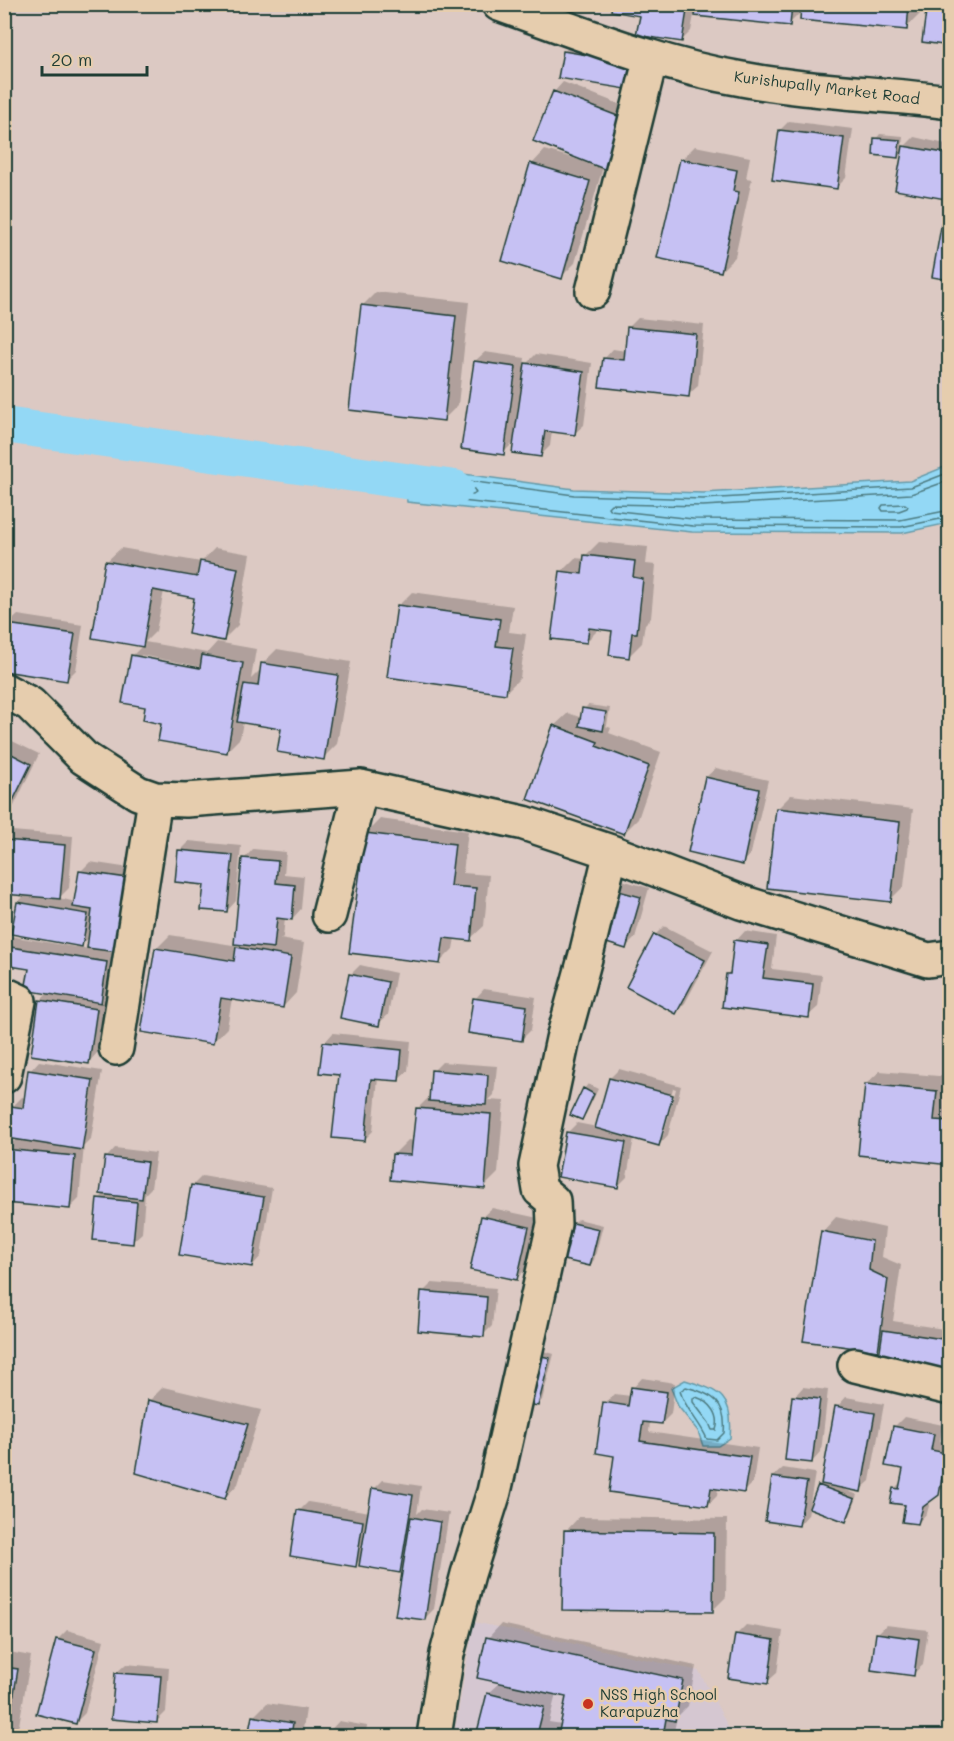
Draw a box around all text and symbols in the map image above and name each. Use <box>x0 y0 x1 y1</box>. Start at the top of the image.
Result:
scale bar <box>42 39 147 77</box>
text: 20 m <box>51 47 92 71</box>
street label: Kurishupally Market Road <box>733 66 921 108</box>
place label: NSS High School Karapuzha <box>600 1684 717 1721</box>
marker: NSS High School Karapuzha <box>581 1697 595 1711</box>

